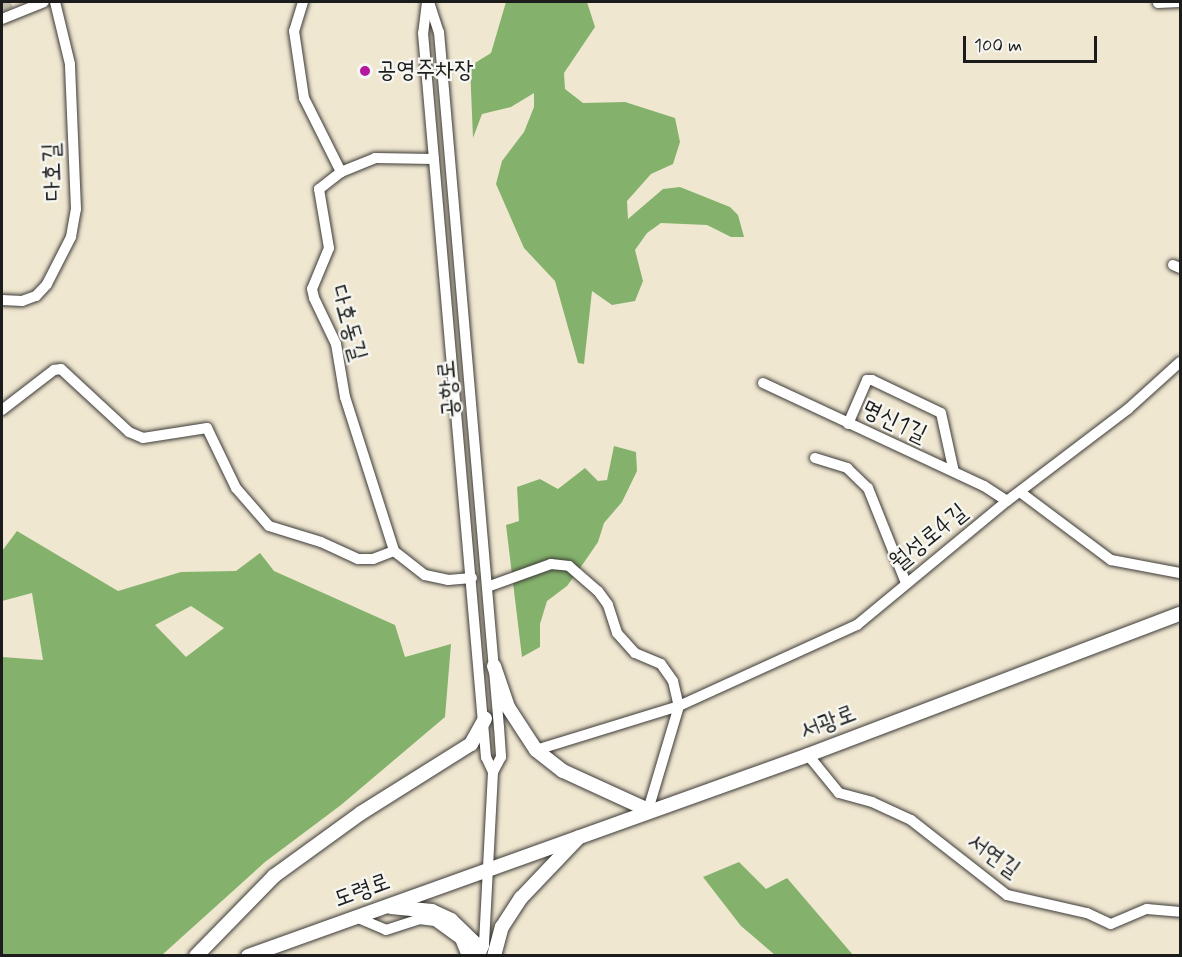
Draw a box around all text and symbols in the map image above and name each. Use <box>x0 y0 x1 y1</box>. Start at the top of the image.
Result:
scale bar <box>966 24 1100 62</box>
text: 100 m <box>974 34 1022 58</box>
place label: 공영주차장 <box>377 57 474 85</box>
marker: 공영주차장 <box>358 64 372 78</box>
street label: 다호길 <box>38 143 68 201</box>
street label: 다호동길 <box>324 282 372 364</box>
street label: 공항로 <box>432 359 466 419</box>
street label: 명신1길 <box>857 394 931 450</box>
street label: 월성로4길 <box>884 498 974 578</box>
street label: 서광로 <box>796 699 860 747</box>
street label: 서연길 <box>961 828 1025 884</box>
street label: 도령로 <box>330 868 394 914</box>

